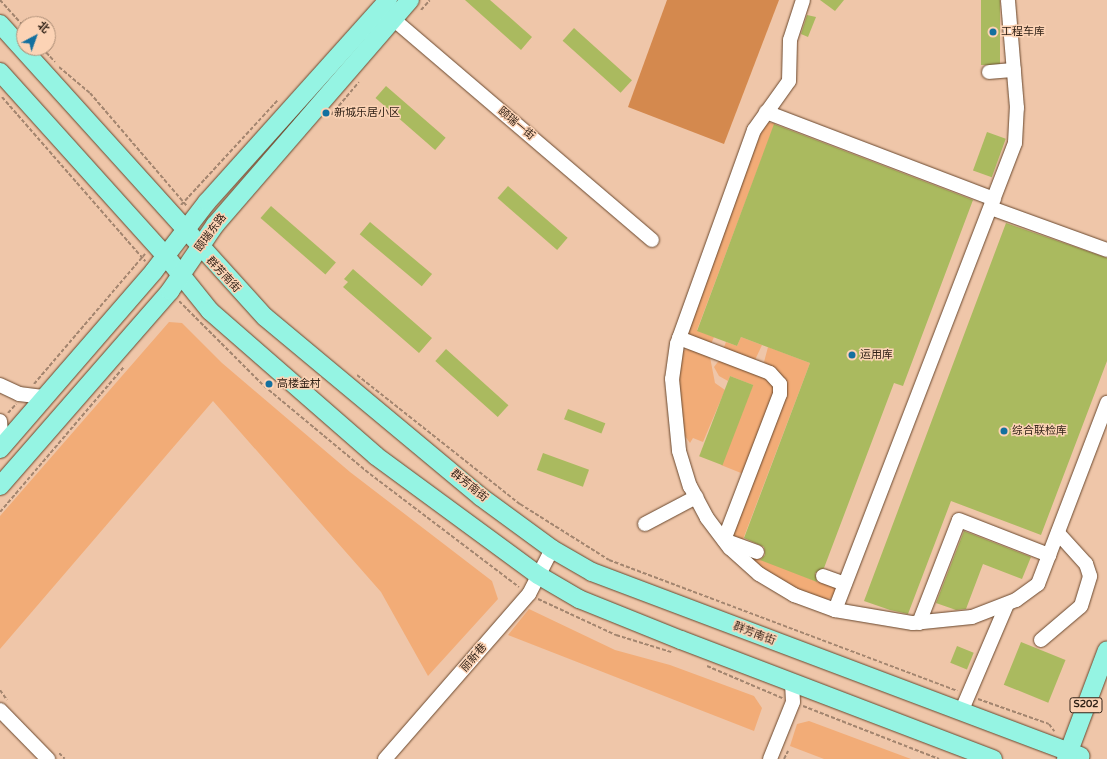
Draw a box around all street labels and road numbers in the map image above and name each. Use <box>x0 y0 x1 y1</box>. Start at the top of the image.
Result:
street label: 颐瑞一街 <box>495 105 537 143</box>
street label: 颐瑞东路 <box>192 211 230 255</box>
street label: 群芳南街 <box>203 254 243 296</box>
street label: 群芳南街 <box>448 467 490 505</box>
street label: 群芳南街 <box>731 620 777 648</box>
street label: 丽新巷 <box>458 641 490 675</box>
road number: S202 <box>1069 697 1103 713</box>

